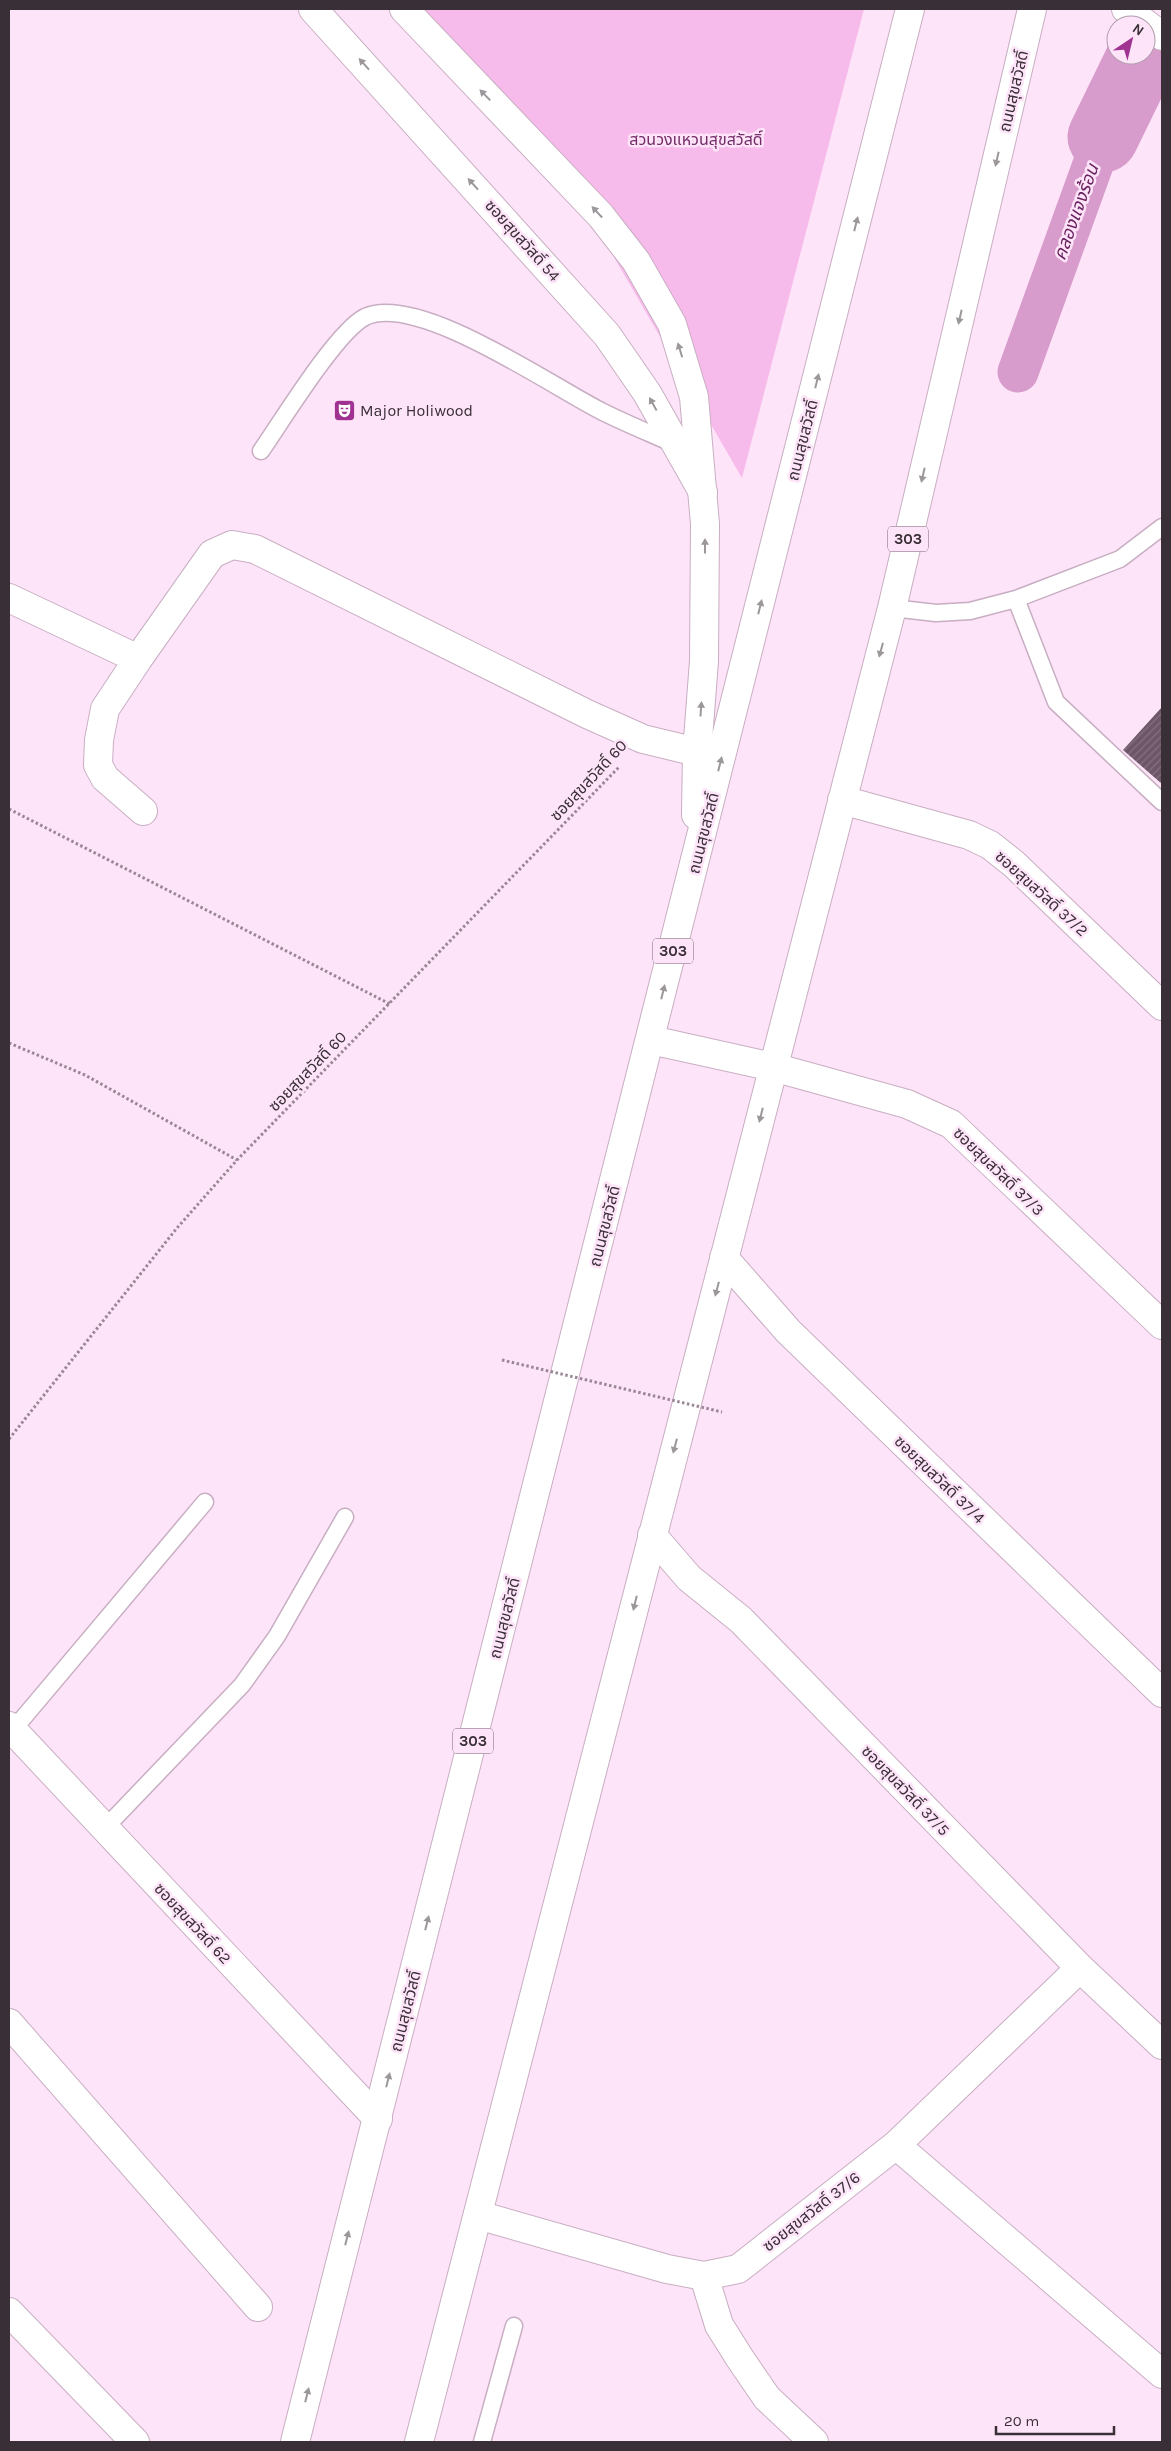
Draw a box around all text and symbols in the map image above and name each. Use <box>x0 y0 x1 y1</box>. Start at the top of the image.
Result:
north arrow <box>1106 15 1156 65</box>
text: N <box>1129 20 1147 40</box>
street label: ถนนสุขสวัสดิ์ <box>995 48 1032 134</box>
one-way arrow <box>358 57 369 70</box>
one-way arrow <box>479 89 491 101</box>
park label: สวนวงแหวนสุขสวัสดิ์ <box>629 130 763 149</box>
one-way arrow <box>993 151 1001 166</box>
water label: คลองแจงร้อน <box>1048 160 1104 263</box>
one-way arrow <box>467 179 479 191</box>
street label: ซอยสุขสวัสดิ์ 54 <box>481 196 564 285</box>
one-way arrow <box>591 206 603 218</box>
one-way arrow <box>853 216 861 231</box>
one-way arrow <box>956 309 964 324</box>
one-way arrow <box>676 342 684 357</box>
one-way arrow <box>813 374 821 389</box>
one-way arrow <box>649 397 657 411</box>
street label: ถนนสุขสวัสดิ์ <box>783 397 822 483</box>
theatre icon: Major Holiwood <box>332 398 356 422</box>
place label: Major Holiwood <box>360 401 473 420</box>
one-way arrow <box>919 468 927 483</box>
road number: 303 <box>888 526 928 552</box>
one-way arrow <box>701 538 709 554</box>
one-way arrow <box>756 599 764 614</box>
one-way arrow <box>877 643 885 658</box>
one-way arrow <box>697 701 705 717</box>
street label: ซอยสุขสวัสดิ์ 60 <box>546 736 631 825</box>
one-way arrow <box>717 757 725 772</box>
street label: ถนนสุขสวัสดิ์ <box>684 790 723 876</box>
street label: ซอยสุขสวัสดิ์ 37/2 <box>991 847 1092 940</box>
road number: 303 <box>653 938 693 964</box>
one-way arrow <box>659 985 667 1000</box>
street label: ซอยสุขสวัสดิ์ 60 <box>264 1027 350 1115</box>
one-way arrow <box>757 1107 765 1122</box>
street label: ซอยสุขสวัสดิ์ 37/3 <box>949 1123 1048 1219</box>
street label: ถนนสุขสวัสดิ์ <box>585 1183 624 1269</box>
one-way arrow <box>712 1281 720 1296</box>
street label: ซอยสุขสวัสดิ์ 37/4 <box>891 1431 989 1527</box>
one-way arrow <box>671 1439 679 1454</box>
street label: ถนนสุขสวัสดิ์ <box>485 1575 524 1661</box>
one-way arrow <box>631 1596 639 1611</box>
road number: 303 <box>453 1728 493 1754</box>
street label: ซอยสุขสวัสดิ์ 37/5 <box>858 1741 954 1839</box>
street label: ซอยสุขสวัสดิ์ 62 <box>150 1879 235 1968</box>
one-way arrow <box>424 1915 432 1930</box>
street label: ถนนสุขสวัสดิ์ <box>386 1968 425 2054</box>
one-way arrow <box>384 2073 392 2088</box>
street label: ซอยสุขสวัสดิ์ 37/6 <box>759 2167 864 2255</box>
one-way arrow <box>343 2230 351 2245</box>
one-way arrow <box>303 2388 311 2403</box>
scale bar <box>996 2404 1114 2436</box>
text: 20 m <box>1004 2412 1039 2430</box>

